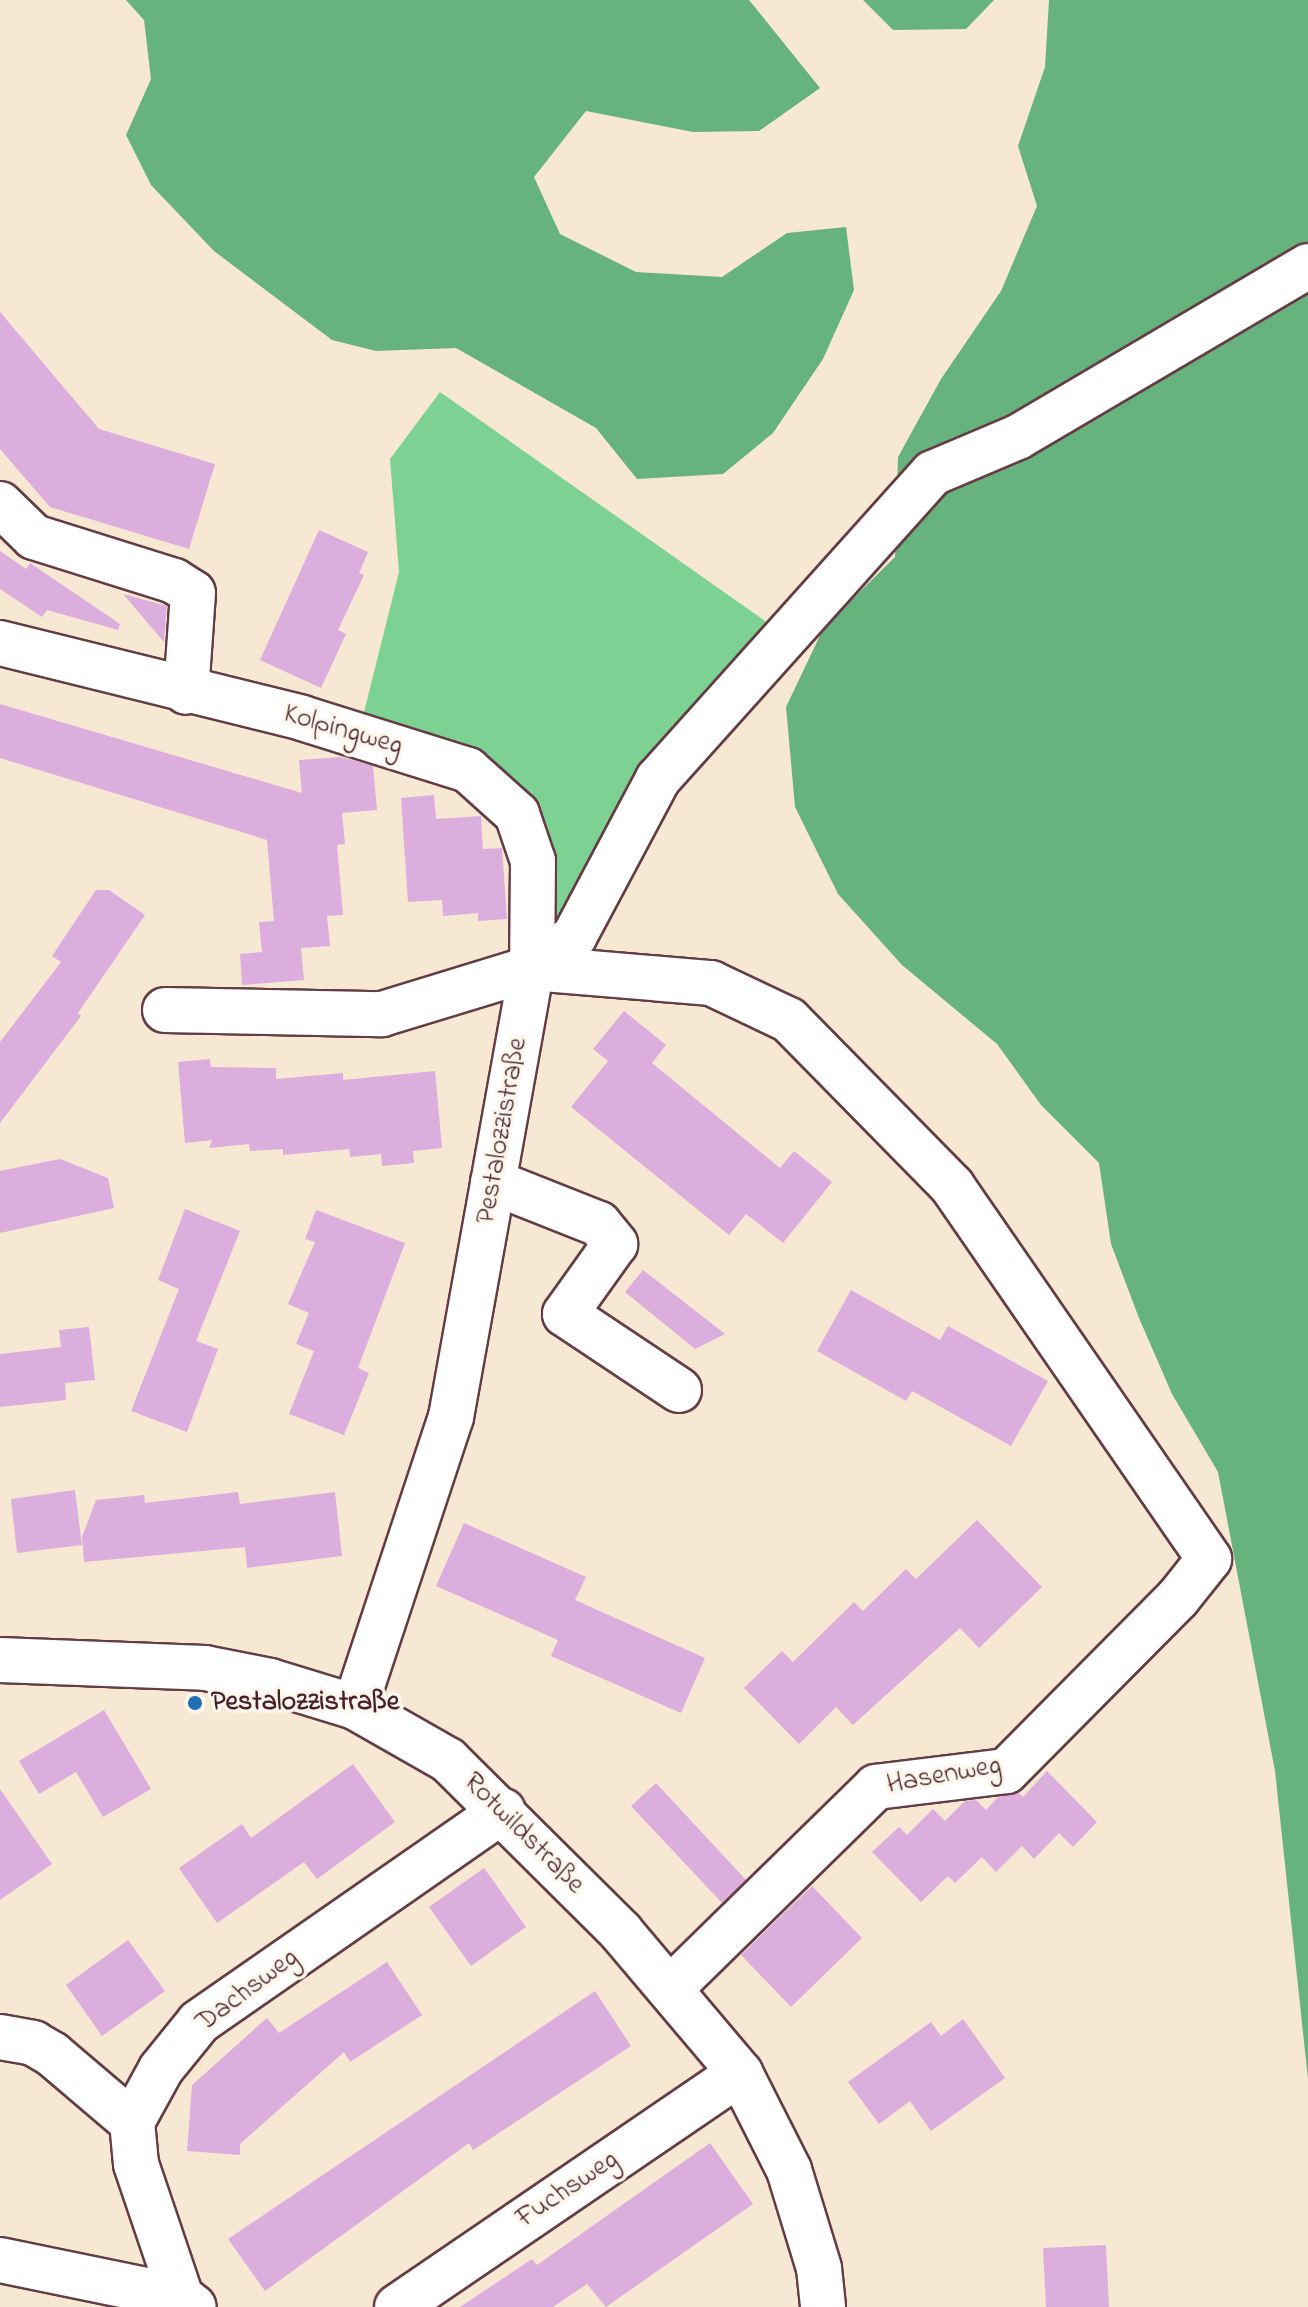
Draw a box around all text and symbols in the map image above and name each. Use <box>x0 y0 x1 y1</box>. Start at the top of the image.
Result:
street label: Kolpingweg <box>280 698 406 764</box>
street label: Pestalozzistraße <box>470 1035 536 1227</box>
place label: Pestalozzistraße <box>211 1686 399 1720</box>
marker: Pestalozzistraße <box>186 1694 204 1712</box>
street label: Hasenweg <box>884 1749 1004 1803</box>
street label: Rotwildstraße <box>455 1766 591 1902</box>
street label: Dachsweg <box>190 1942 306 2040</box>
street label: Fuchsweg <box>511 2144 625 2236</box>

